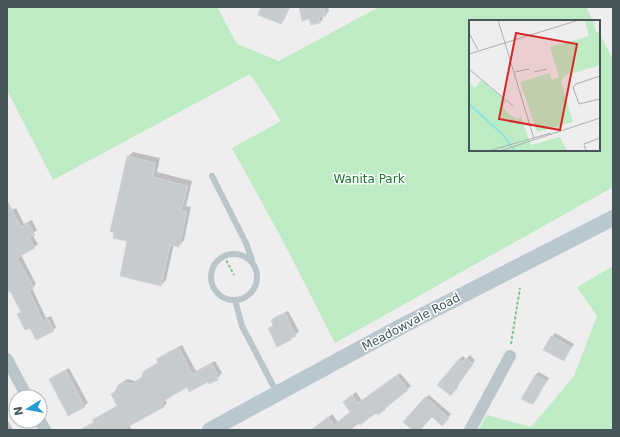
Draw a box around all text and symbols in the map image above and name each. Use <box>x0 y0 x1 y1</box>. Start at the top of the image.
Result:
inset map <box>469 20 600 151</box>
park label: Wanita Park <box>333 172 405 186</box>
street label: Meadowvale Road <box>360 290 462 354</box>
north arrow <box>8 389 48 429</box>
text: N <box>11 405 26 417</box>

